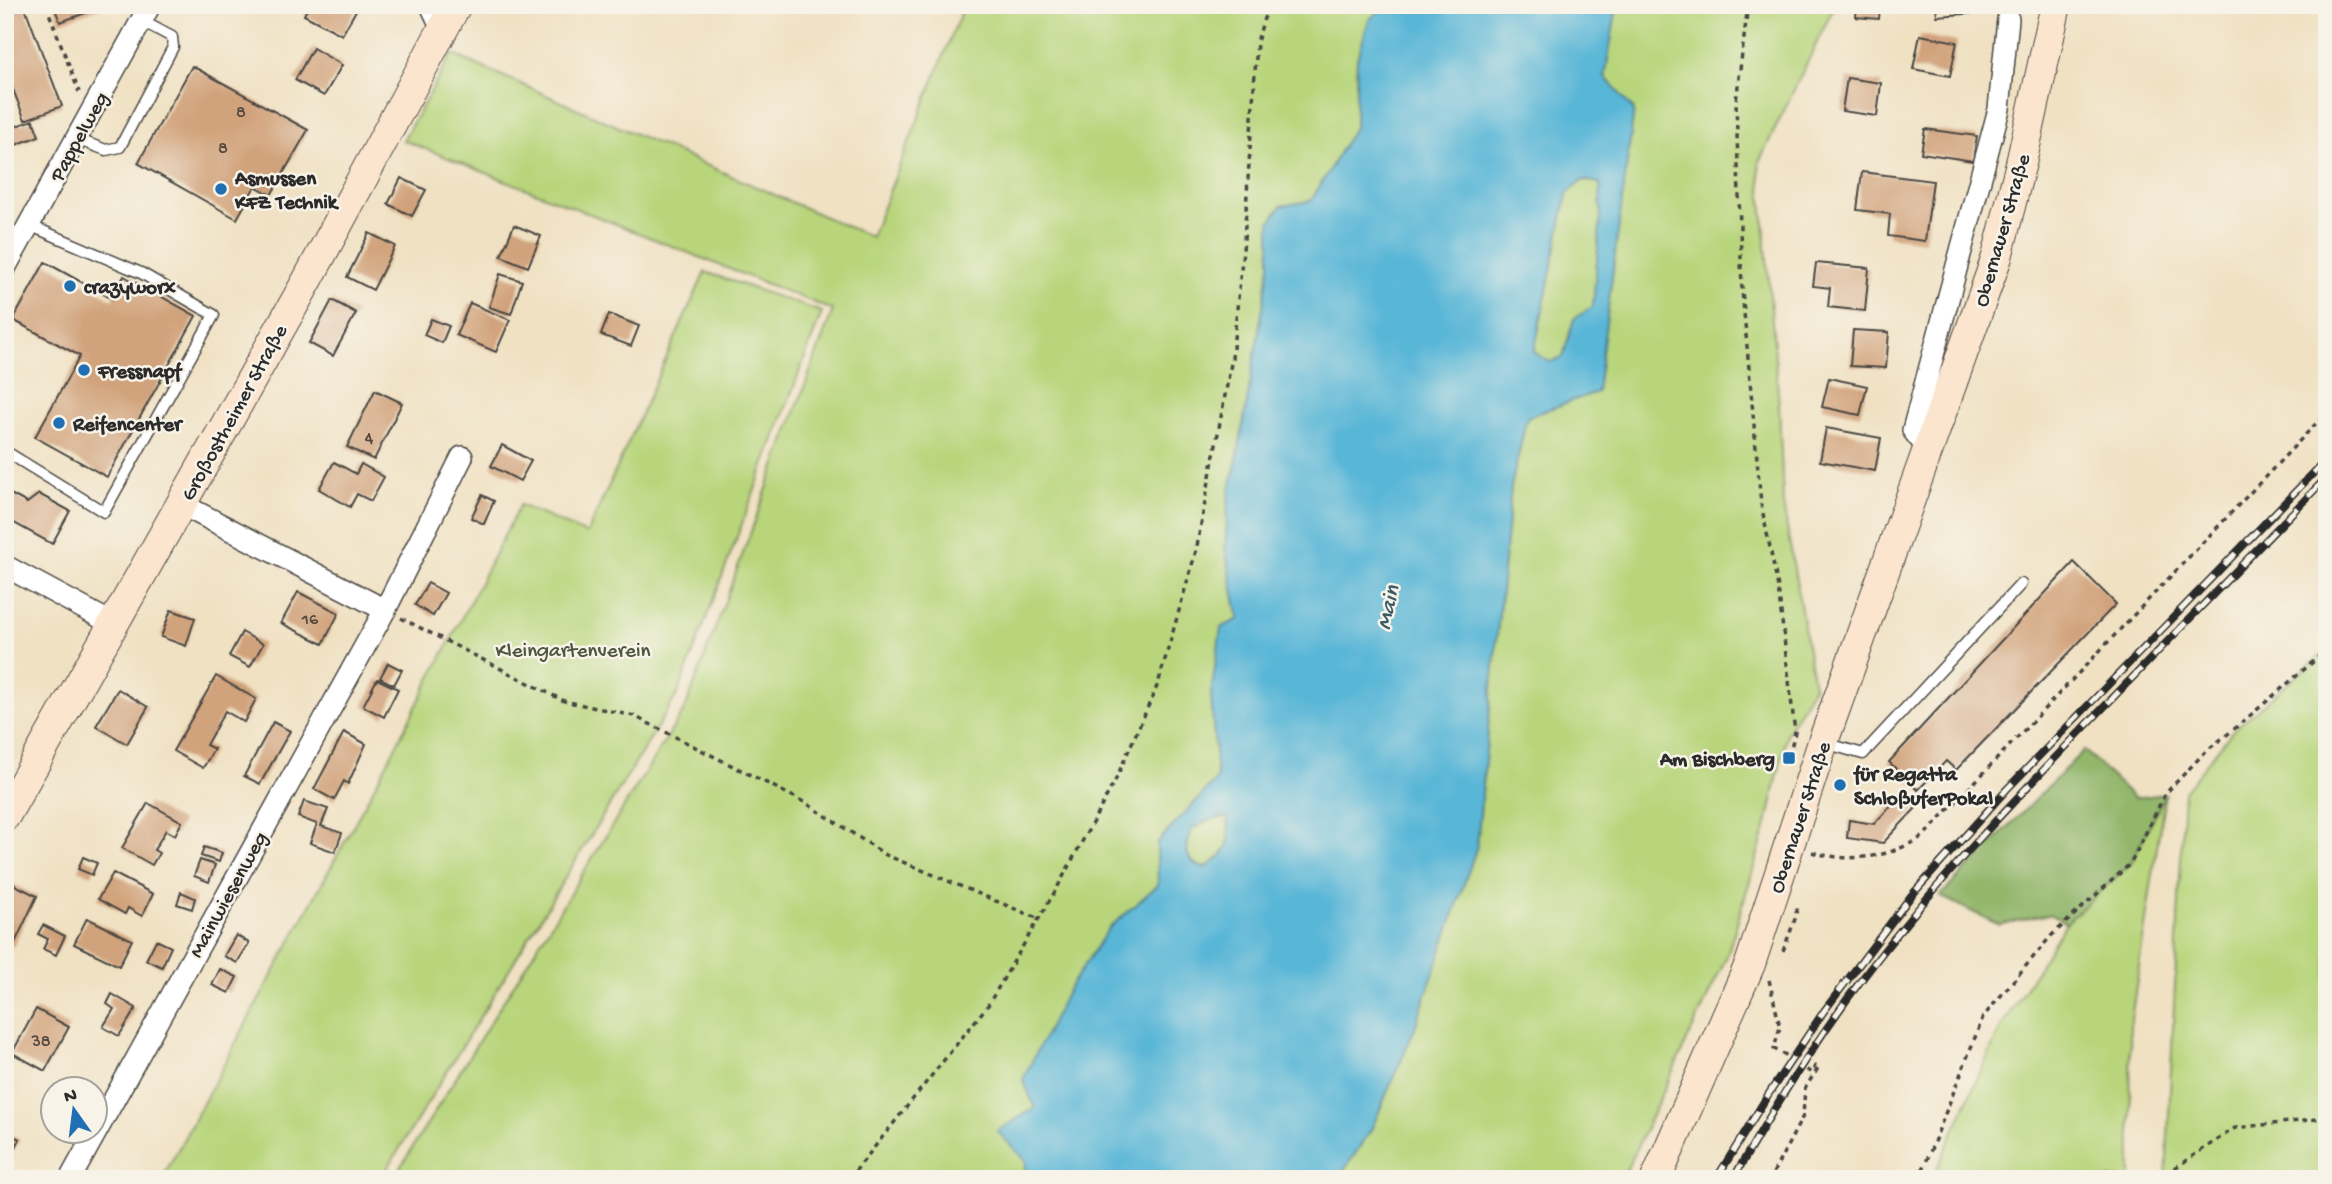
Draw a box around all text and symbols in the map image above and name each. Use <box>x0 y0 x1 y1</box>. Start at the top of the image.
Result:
street label: Pappelweg <box>46 89 116 188</box>
house number: 8 <box>236 103 246 124</box>
house number: 8 <box>218 139 228 160</box>
street label: Obernauer Straße <box>1971 151 2038 310</box>
place label: Asmussen KFZ Technik <box>234 168 340 217</box>
marker: Asmussen KFZ Technik <box>213 181 229 197</box>
place label: crazyworx <box>84 277 176 302</box>
marker: crazyworx <box>62 278 78 294</box>
street label: Großostheimer Straße <box>177 320 295 506</box>
place label: Fressnapf <box>97 361 183 386</box>
marker: Fressnapf <box>76 362 92 378</box>
place label: Reifencenter <box>72 414 184 439</box>
marker: Reifencenter <box>51 415 67 431</box>
house number: 4 <box>365 429 374 450</box>
water label: Main <box>1372 582 1407 632</box>
house number: 16 <box>301 610 319 631</box>
park label: Kleingartenverein <box>496 640 650 665</box>
street label: Obernauer Straße <box>1766 738 1839 897</box>
place label: Am Bischberg <box>1659 749 1775 774</box>
marker: Am Bischberg <box>1781 750 1797 766</box>
place label: für Regatta SchloßuferPokal <box>1853 764 1994 813</box>
marker: für Regatta SchloßuferPokal <box>1832 777 1848 793</box>
street label: Mainwiesenweg <box>185 828 275 963</box>
house number: 38 <box>30 1032 51 1053</box>
north arrow <box>38 1076 108 1146</box>
text: N <box>62 1084 80 1110</box>

